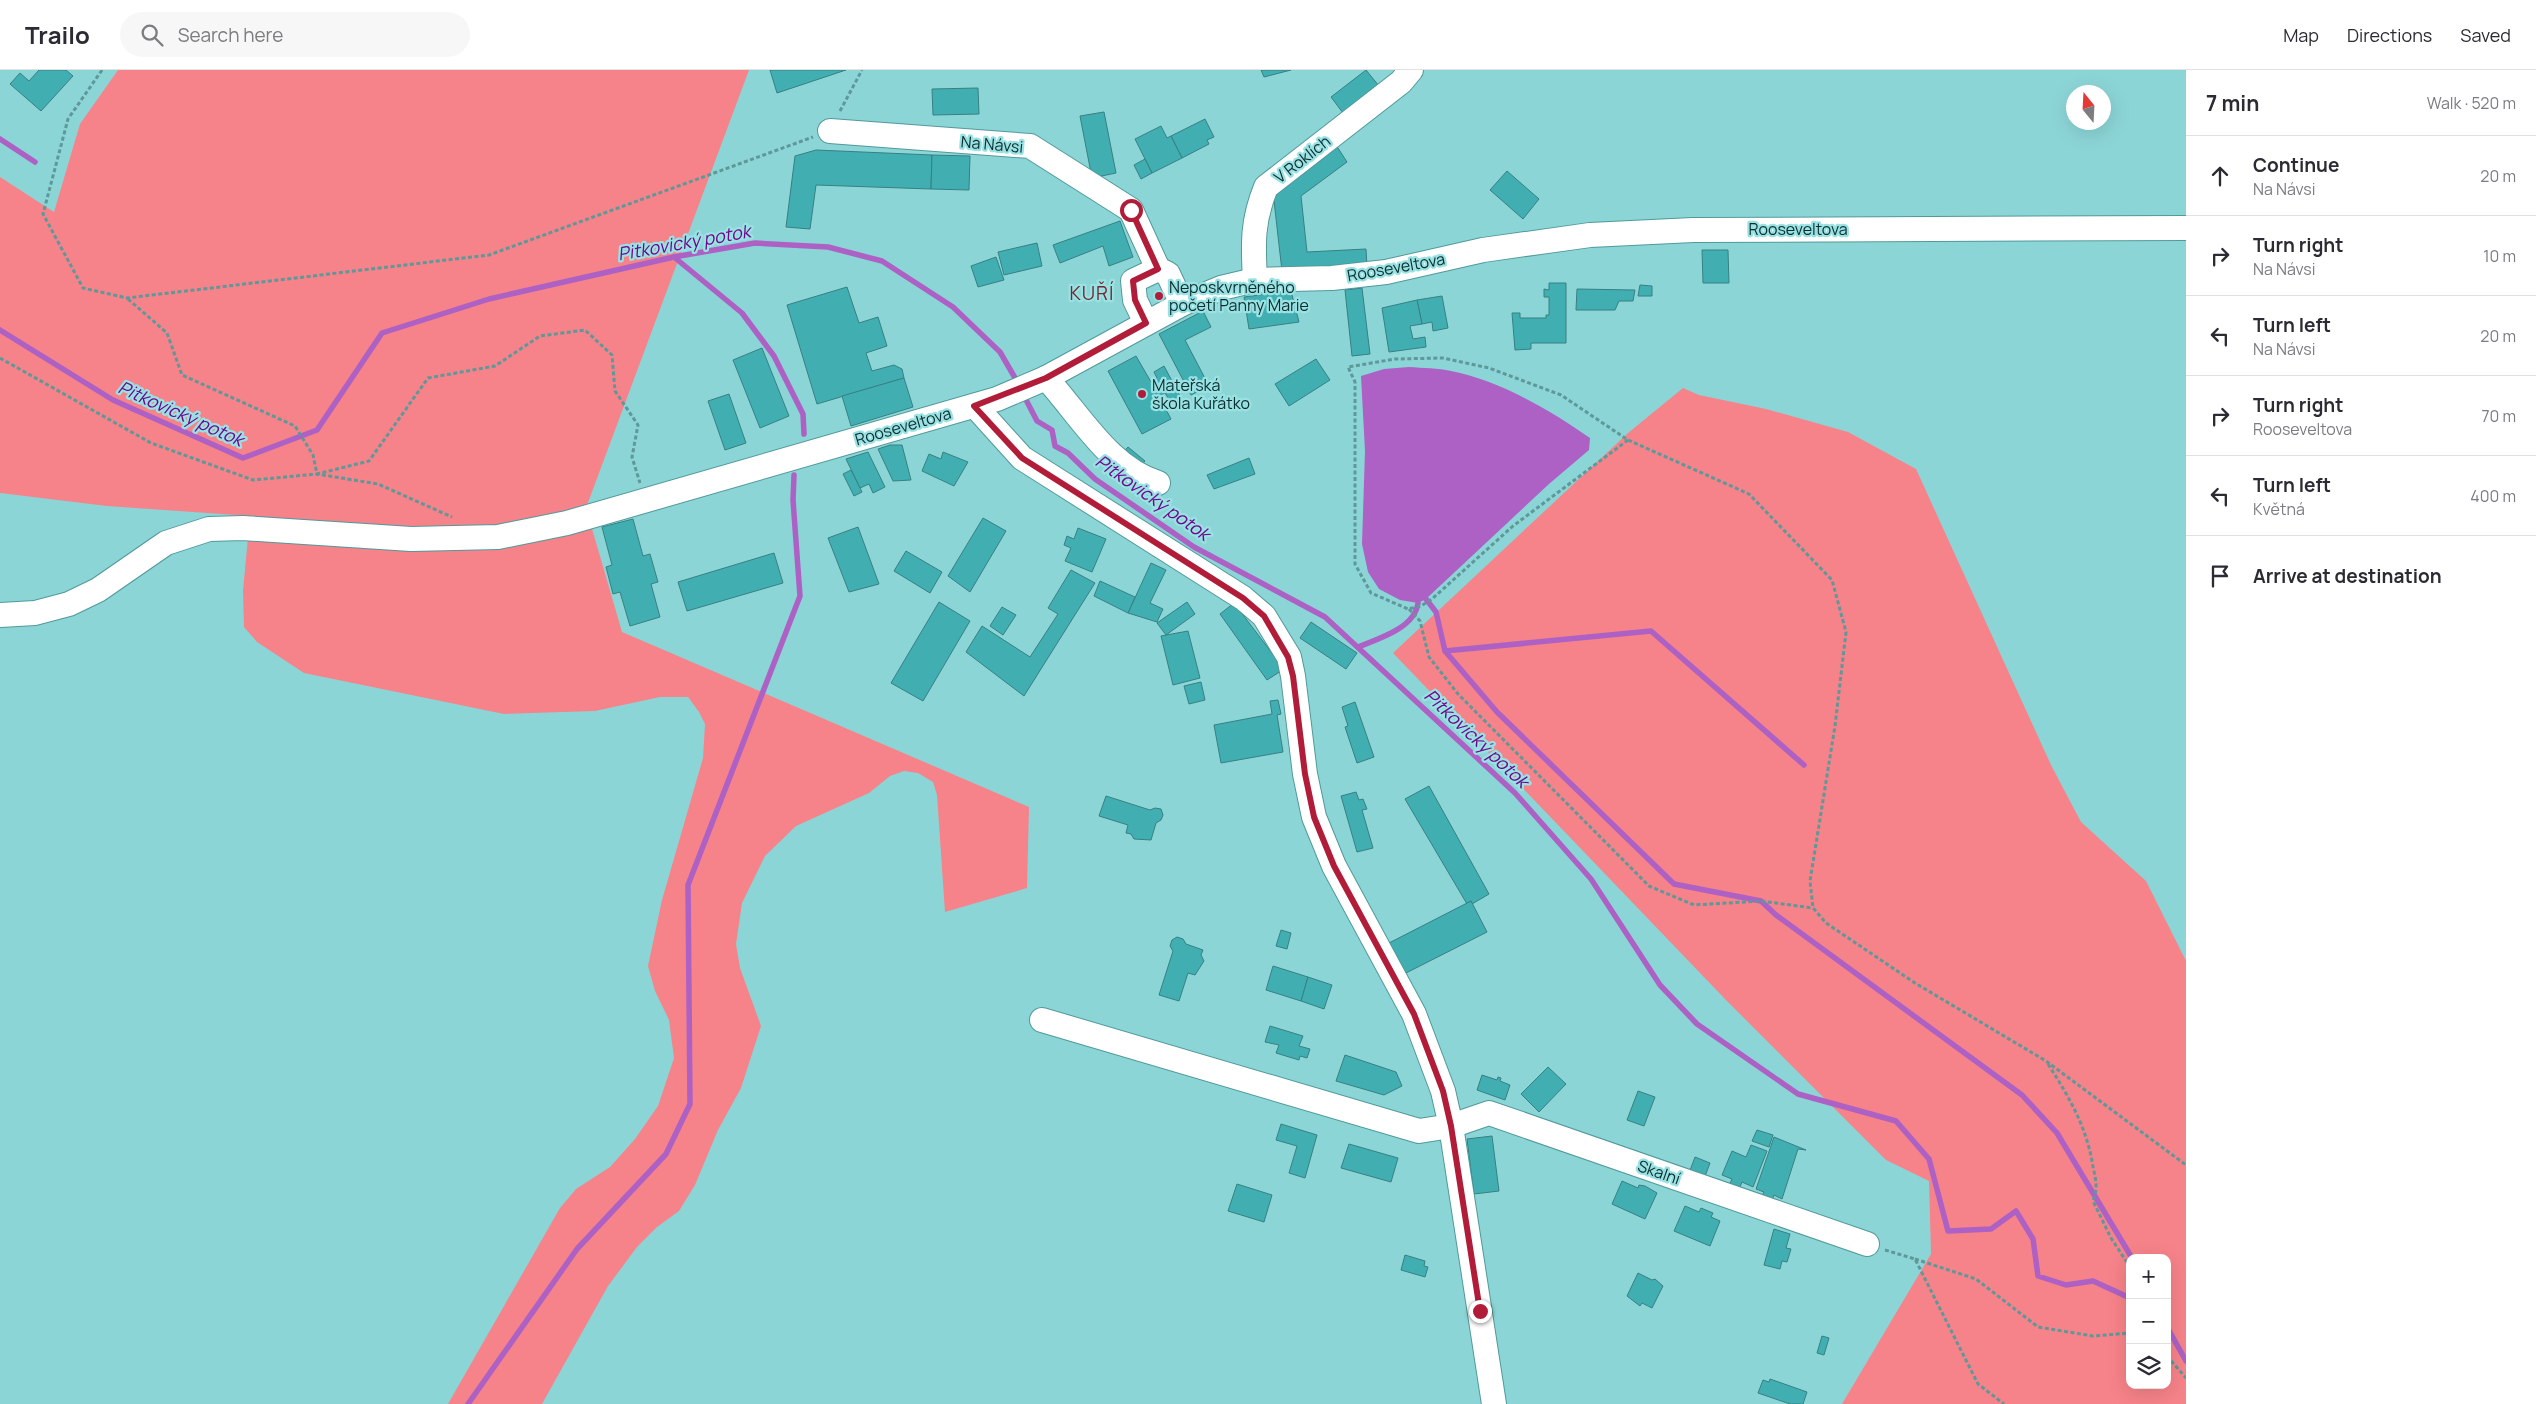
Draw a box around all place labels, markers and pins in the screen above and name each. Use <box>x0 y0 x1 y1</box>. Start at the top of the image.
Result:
place label: Neposkvrněného početí Panny Marie <box>1169 276 1309 316</box>
marker: Neposkvrněného početí Panny Marie <box>1153 290 1165 302</box>
place label: Mateřská škola Kuřátko <box>1152 374 1250 414</box>
marker: Mateřská škola Kuřátko <box>1136 388 1148 400</box>

